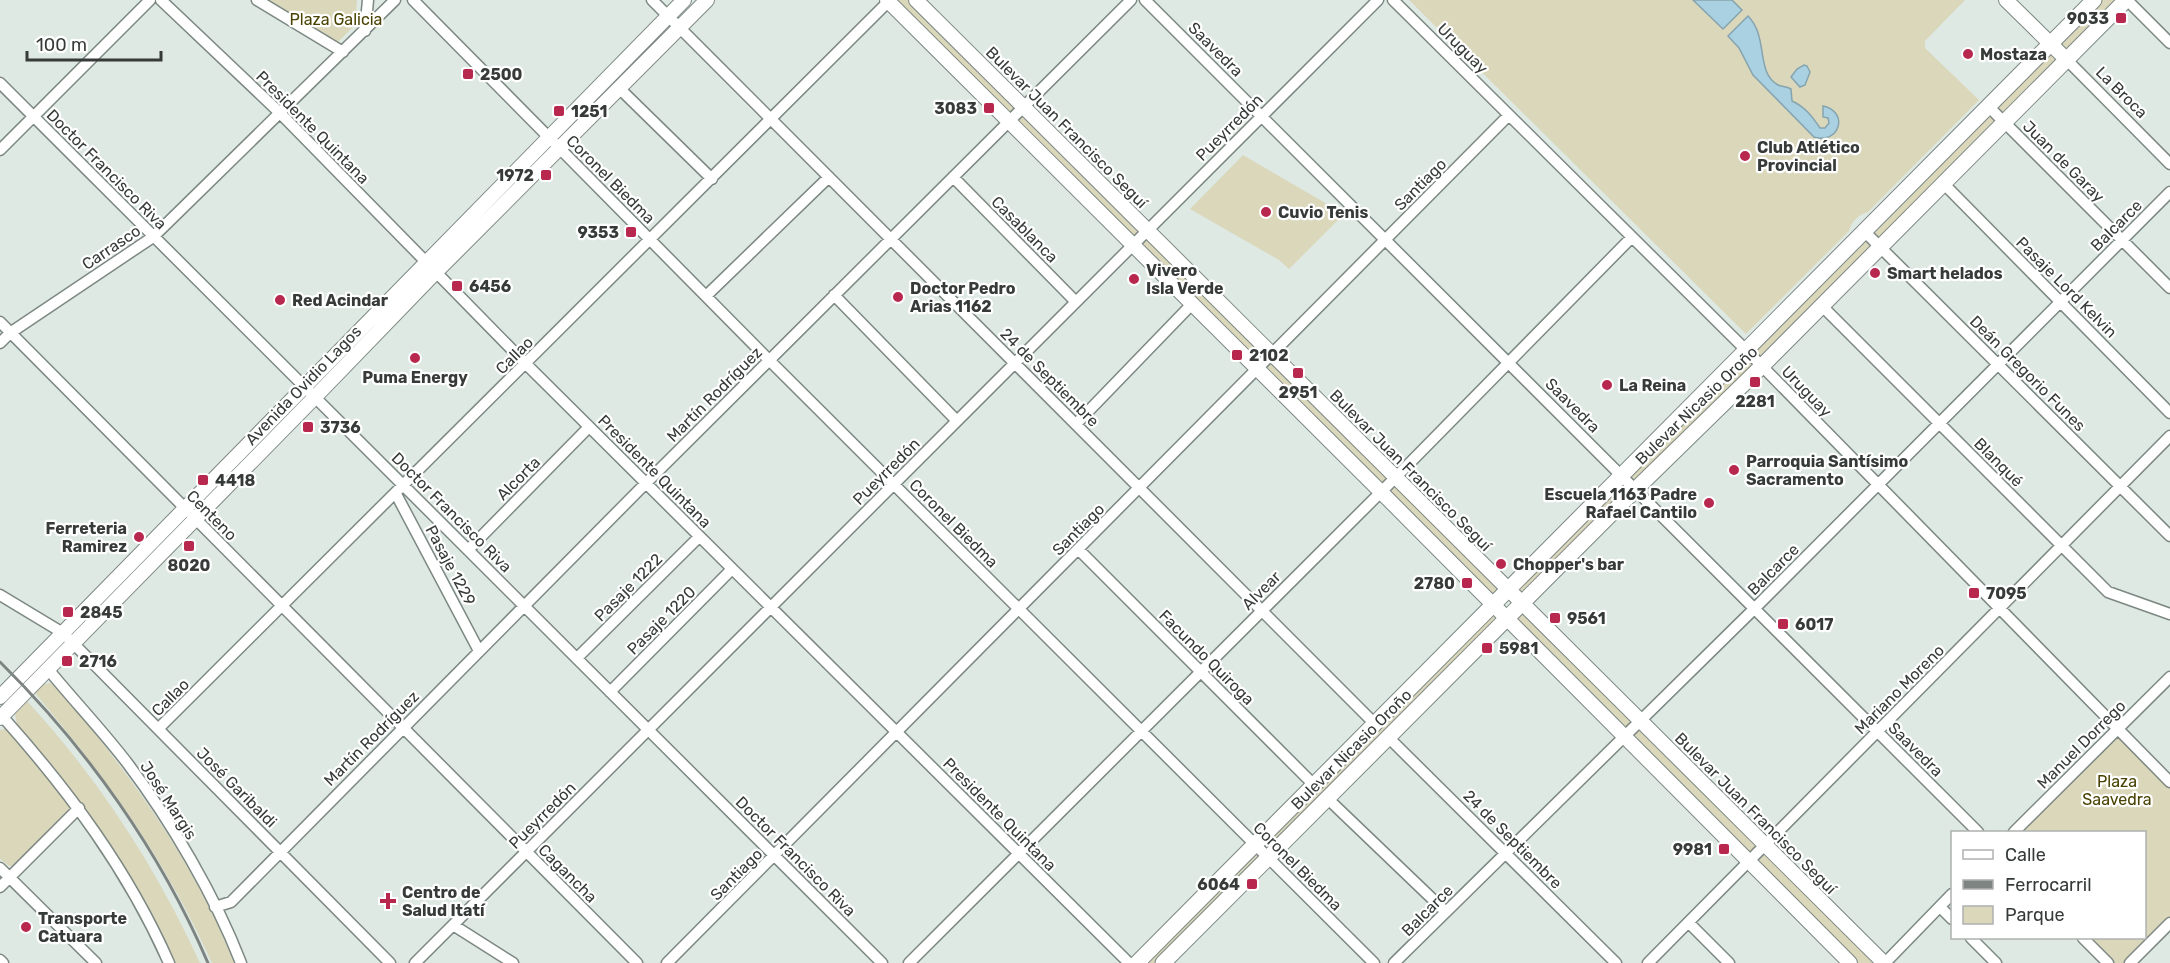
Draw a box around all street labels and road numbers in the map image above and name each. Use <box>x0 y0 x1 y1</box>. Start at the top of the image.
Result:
street label: Saavedra <box>1184 18 1247 81</box>
street label: Uruguay <box>1433 19 1492 78</box>
street label: Bulevar Juan Francisco Seguí <box>982 43 1152 213</box>
street label: La Broca <box>2092 63 2151 122</box>
street label: Presidente Quintana <box>252 67 373 188</box>
street label: Pueyrredón <box>1192 90 1267 165</box>
street label: Doctor Francisco Riva <box>43 105 171 233</box>
street label: Juan de Garay <box>2019 117 2109 206</box>
street label: Coronel Biedma <box>562 131 659 228</box>
street label: Santiago <box>1390 154 1450 214</box>
street label: Casablanca <box>987 192 1062 267</box>
street label: Balcarce <box>2087 196 2146 255</box>
street label: Carrasco <box>78 221 144 274</box>
street label: Pasaje Lord Kelvin <box>2012 233 2121 342</box>
street label: Deán Gregorio Funes <box>1966 312 2089 435</box>
street label: Avenida Ovidio Lagos <box>242 322 365 449</box>
street label: 24 de Septiembre <box>996 324 1103 431</box>
street label: Callao <box>492 333 537 378</box>
street label: Bulevar Nicasio Oroño <box>1631 342 1761 469</box>
street label: Martín Rodríguez <box>663 343 766 446</box>
street label: Uruguay <box>1778 362 1836 421</box>
street label: Saavedra <box>1541 374 1604 437</box>
street label: Bulevar Juan Francisco Seguí <box>1326 386 1496 556</box>
street label: Presidente Quintana <box>594 411 715 532</box>
street label: Pueyrredón <box>849 434 924 509</box>
street label: Blanqué <box>1970 434 2027 491</box>
street label: Doctor Francisco Riva <box>388 448 516 576</box>
street label: Alcorta <box>493 453 544 504</box>
street label: Coronel Biedma <box>905 475 1002 572</box>
street label: Centeno <box>183 486 241 544</box>
street label: Santiago <box>1048 499 1108 559</box>
street label: Pasaje 1229 <box>421 522 480 609</box>
street label: Balcarce <box>1744 540 1803 599</box>
street label: Pasaje 1222 <box>590 549 666 625</box>
street label: Alvear <box>1238 567 1285 614</box>
street label: Pasaje 1220 <box>623 582 699 658</box>
street label: Facundo Quiroga <box>1155 606 1258 709</box>
street label: Mariano Moreno <box>1851 641 1948 738</box>
street label: Callao <box>148 675 193 720</box>
street label: Bulevar Nicasio Oroño <box>1287 685 1416 814</box>
street label: Martín Rodríguez <box>320 687 423 790</box>
street label: Manuel Dorrego <box>2033 696 2130 793</box>
street label: Saavedra <box>1884 718 1947 781</box>
street label: Bulevar Juan Francisco Seguí <box>1671 729 1841 899</box>
street label: José Garibaldi <box>193 743 281 831</box>
street label: Presidente Quintana <box>939 754 1060 875</box>
street label: José Margis <box>136 758 201 843</box>
street label: Pueyrredón <box>505 778 580 853</box>
street label: 24 de Septiembre <box>1459 786 1566 893</box>
street label: Doctor Francisco Riva <box>732 792 860 920</box>
street label: Coronel Biedma <box>1249 818 1346 915</box>
street label: Cagancha <box>534 840 601 907</box>
street label: Santiago <box>706 844 766 904</box>
street label: Balcarce <box>1398 881 1457 940</box>

